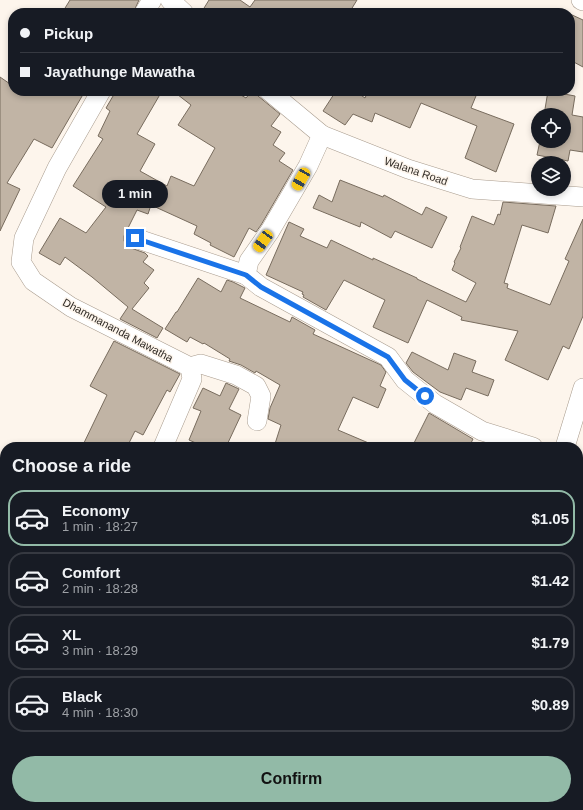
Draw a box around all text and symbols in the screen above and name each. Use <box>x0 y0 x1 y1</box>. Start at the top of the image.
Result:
text: Pickup <box>44 25 93 42</box>
text: Jayathunge Mawatha <box>44 63 195 80</box>
map controls <box>531 108 571 196</box>
button: locate <box>531 108 571 148</box>
street label: Walana Road <box>383 155 449 187</box>
button: layers <box>531 156 571 196</box>
car <box>290 166 312 192</box>
callout: 1 min <box>102 180 168 208</box>
text: 1 min <box>118 186 152 201</box>
car <box>251 228 275 254</box>
route end <box>126 229 144 247</box>
street label: Dhammananda Mawatha <box>61 296 176 365</box>
route start <box>416 387 434 405</box>
text: Choose a ride <box>12 456 131 476</box>
icon: car <box>14 500 50 536</box>
text: Economy <box>62 502 130 519</box>
text: $1.05 <box>531 510 569 527</box>
text: 1 min · 18:27 <box>62 519 138 534</box>
icon: car <box>14 562 50 598</box>
text: Comfort <box>62 564 120 581</box>
text: $1.42 <box>531 572 569 589</box>
text: 2 min · 18:28 <box>62 581 138 596</box>
icon: car <box>14 624 50 660</box>
text: XL <box>62 626 81 643</box>
text: $1.79 <box>531 634 569 651</box>
text: 3 min · 18:29 <box>62 643 138 658</box>
icon: car <box>14 686 50 722</box>
text: Black <box>62 688 102 705</box>
text: $0.89 <box>531 696 569 713</box>
text: 4 min · 18:30 <box>62 705 138 720</box>
button: Confirm <box>12 756 571 802</box>

